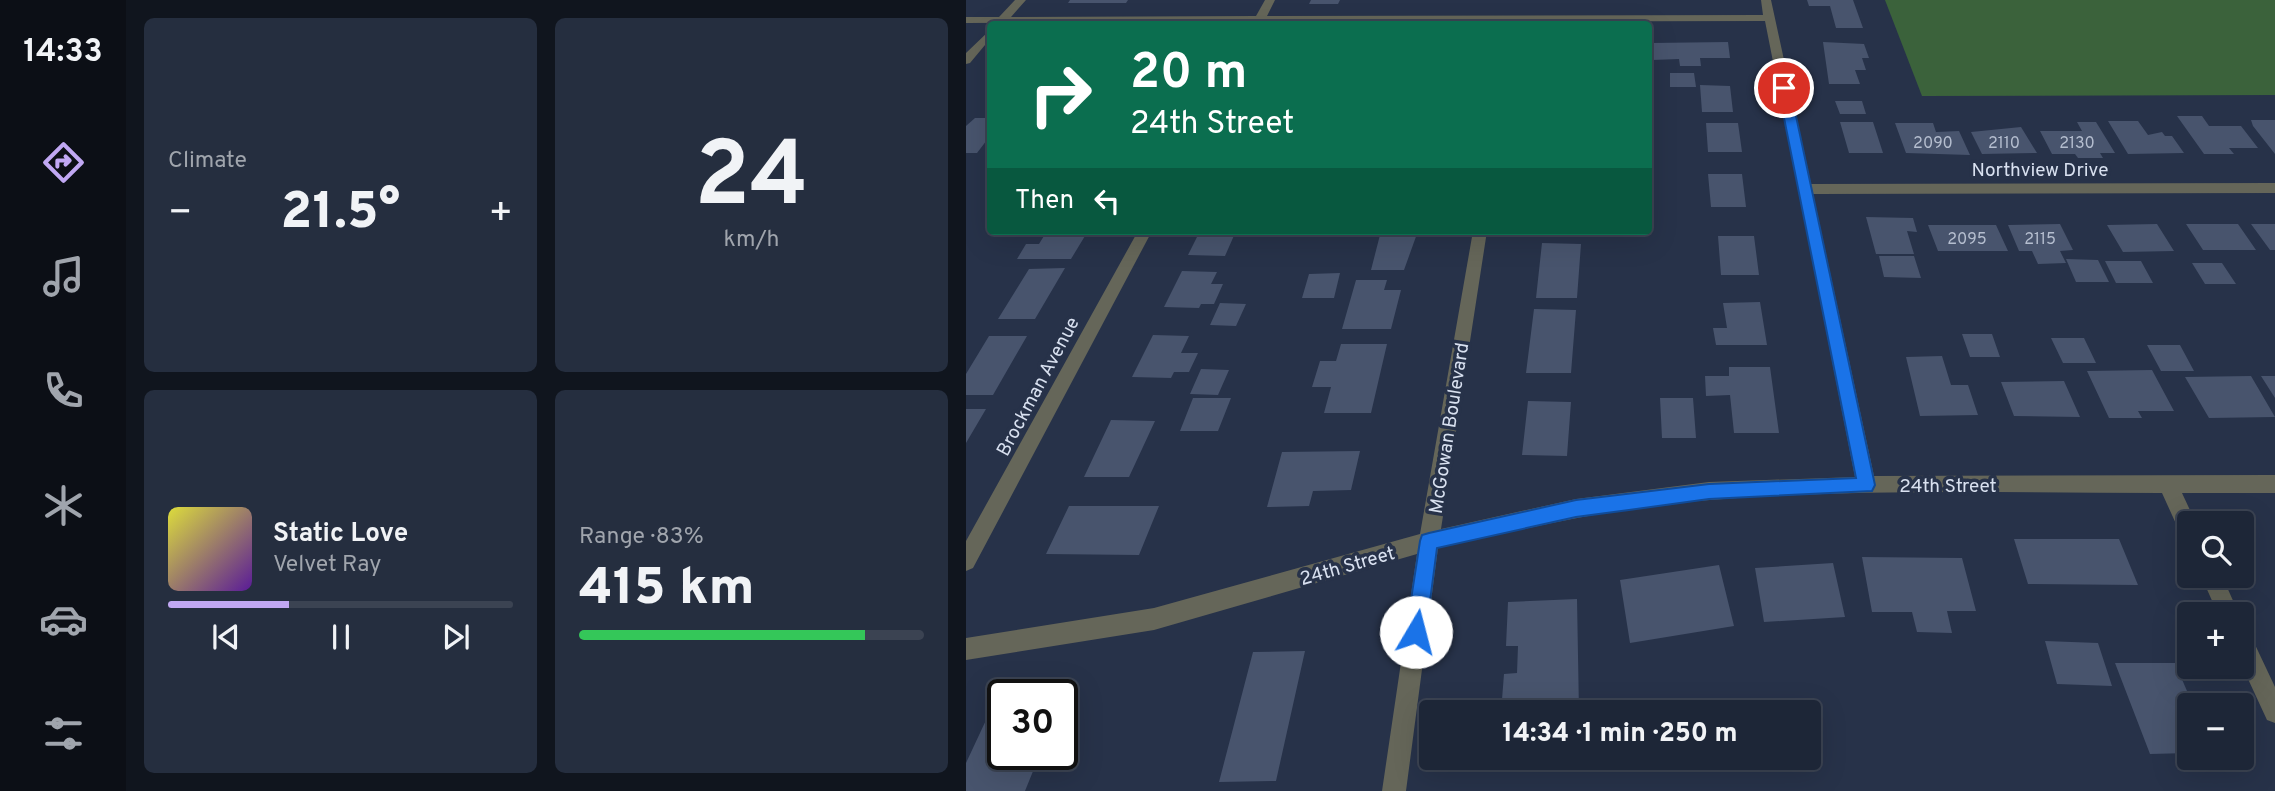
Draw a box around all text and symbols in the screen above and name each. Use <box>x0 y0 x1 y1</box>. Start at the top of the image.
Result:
text: 14:33 <box>23 33 103 73</box>
text: 20 m <box>1130 44 1247 106</box>
icon: right <box>1015 49 1106 140</box>
pin <box>1754 58 1814 118</box>
icon: arrive <box>1765 69 1803 107</box>
text: 24th Street <box>1130 105 1294 145</box>
text: 24 <box>694 123 809 238</box>
house number: 2090 <box>1913 134 1953 154</box>
house number: 2110 <box>1988 134 2020 154</box>
house number: 2130 <box>2059 134 2095 154</box>
icon: directions <box>39 138 88 187</box>
text: Climate <box>168 147 247 176</box>
street label: Northview Drive <box>1972 159 2108 183</box>
text: 21.5° <box>281 181 400 247</box>
icon: left <box>1088 182 1126 220</box>
text: Then <box>1015 185 1074 218</box>
text: − <box>168 190 193 239</box>
text: + <box>488 190 513 239</box>
text: km/h <box>724 226 779 255</box>
house number: 2095 <box>1947 230 1987 250</box>
house number: 2115 <box>2024 230 2056 250</box>
icon: music <box>39 252 88 301</box>
street label: Brockman Avenue <box>992 313 1086 461</box>
street label: McGowan Boulevard <box>1425 341 1475 515</box>
icon: phone <box>39 366 88 415</box>
street label: 24th Street <box>1899 475 1997 499</box>
icon: climate <box>39 481 88 530</box>
map controls <box>2177 511 2254 770</box>
button: search <box>2177 511 2254 588</box>
text: Static Love <box>273 518 408 551</box>
text: Range · 83% <box>579 523 704 552</box>
street label: 24th Street <box>1297 542 1398 592</box>
text: Velvet Ray <box>273 551 381 580</box>
text: 415 km <box>579 557 755 623</box>
icon: car <box>39 595 88 644</box>
position arrow <box>1379 595 1453 669</box>
button: + <box>2177 602 2254 679</box>
icon: previous <box>207 618 245 656</box>
icon: pause <box>322 618 360 656</box>
icon: next <box>437 618 475 656</box>
speed limit sign: 30 <box>987 679 1078 770</box>
button: − <box>2177 693 2254 770</box>
icon: filters <box>39 709 88 758</box>
text: 14:34 · 1 min · 250 m <box>1502 718 1738 751</box>

